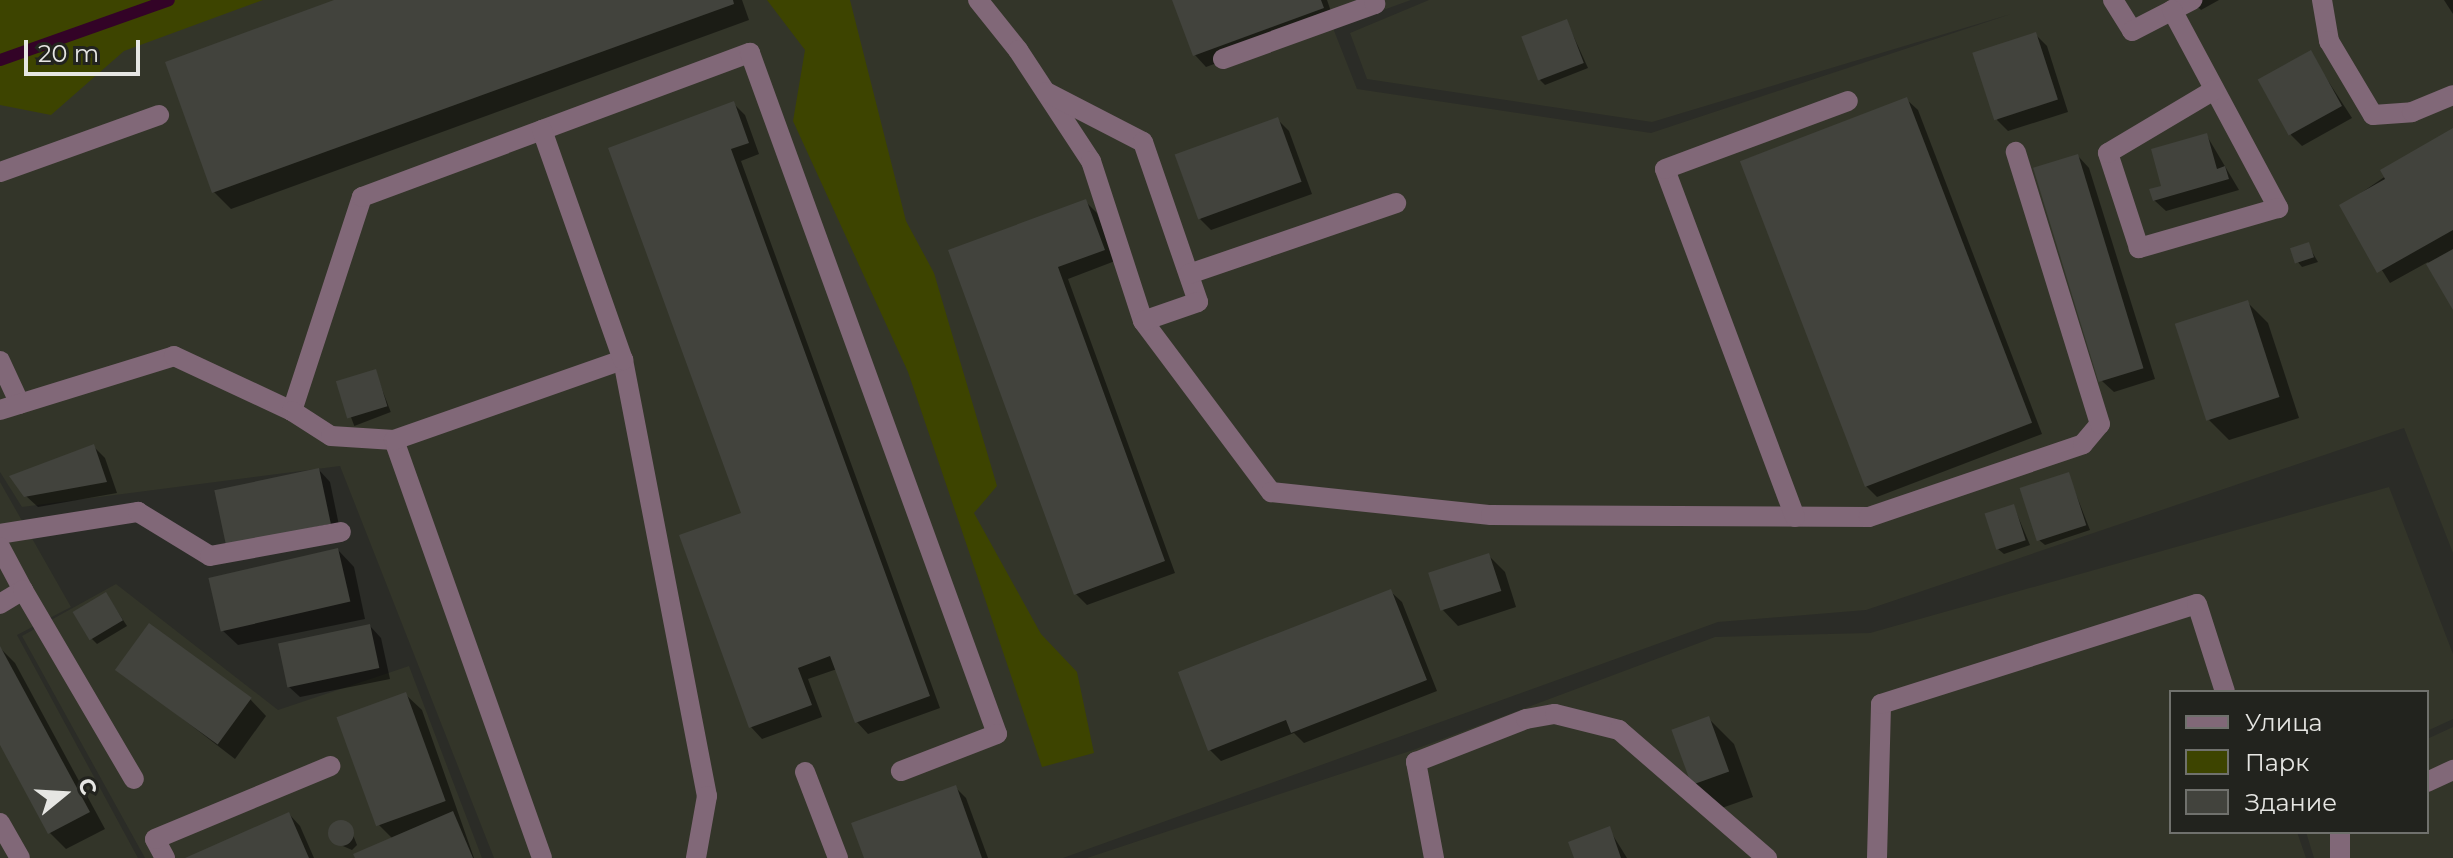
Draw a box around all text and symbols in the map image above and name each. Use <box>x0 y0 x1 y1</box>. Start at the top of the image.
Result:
scale bar <box>28 24 144 74</box>
text: 20 m <box>38 39 99 68</box>
legend <box>2169 690 2429 834</box>
text: Улица <box>2245 708 2323 737</box>
text: Парк <box>2245 748 2309 777</box>
north arrow <box>24 754 104 834</box>
text: С <box>72 775 103 798</box>
text: Здание <box>2245 788 2337 817</box>

